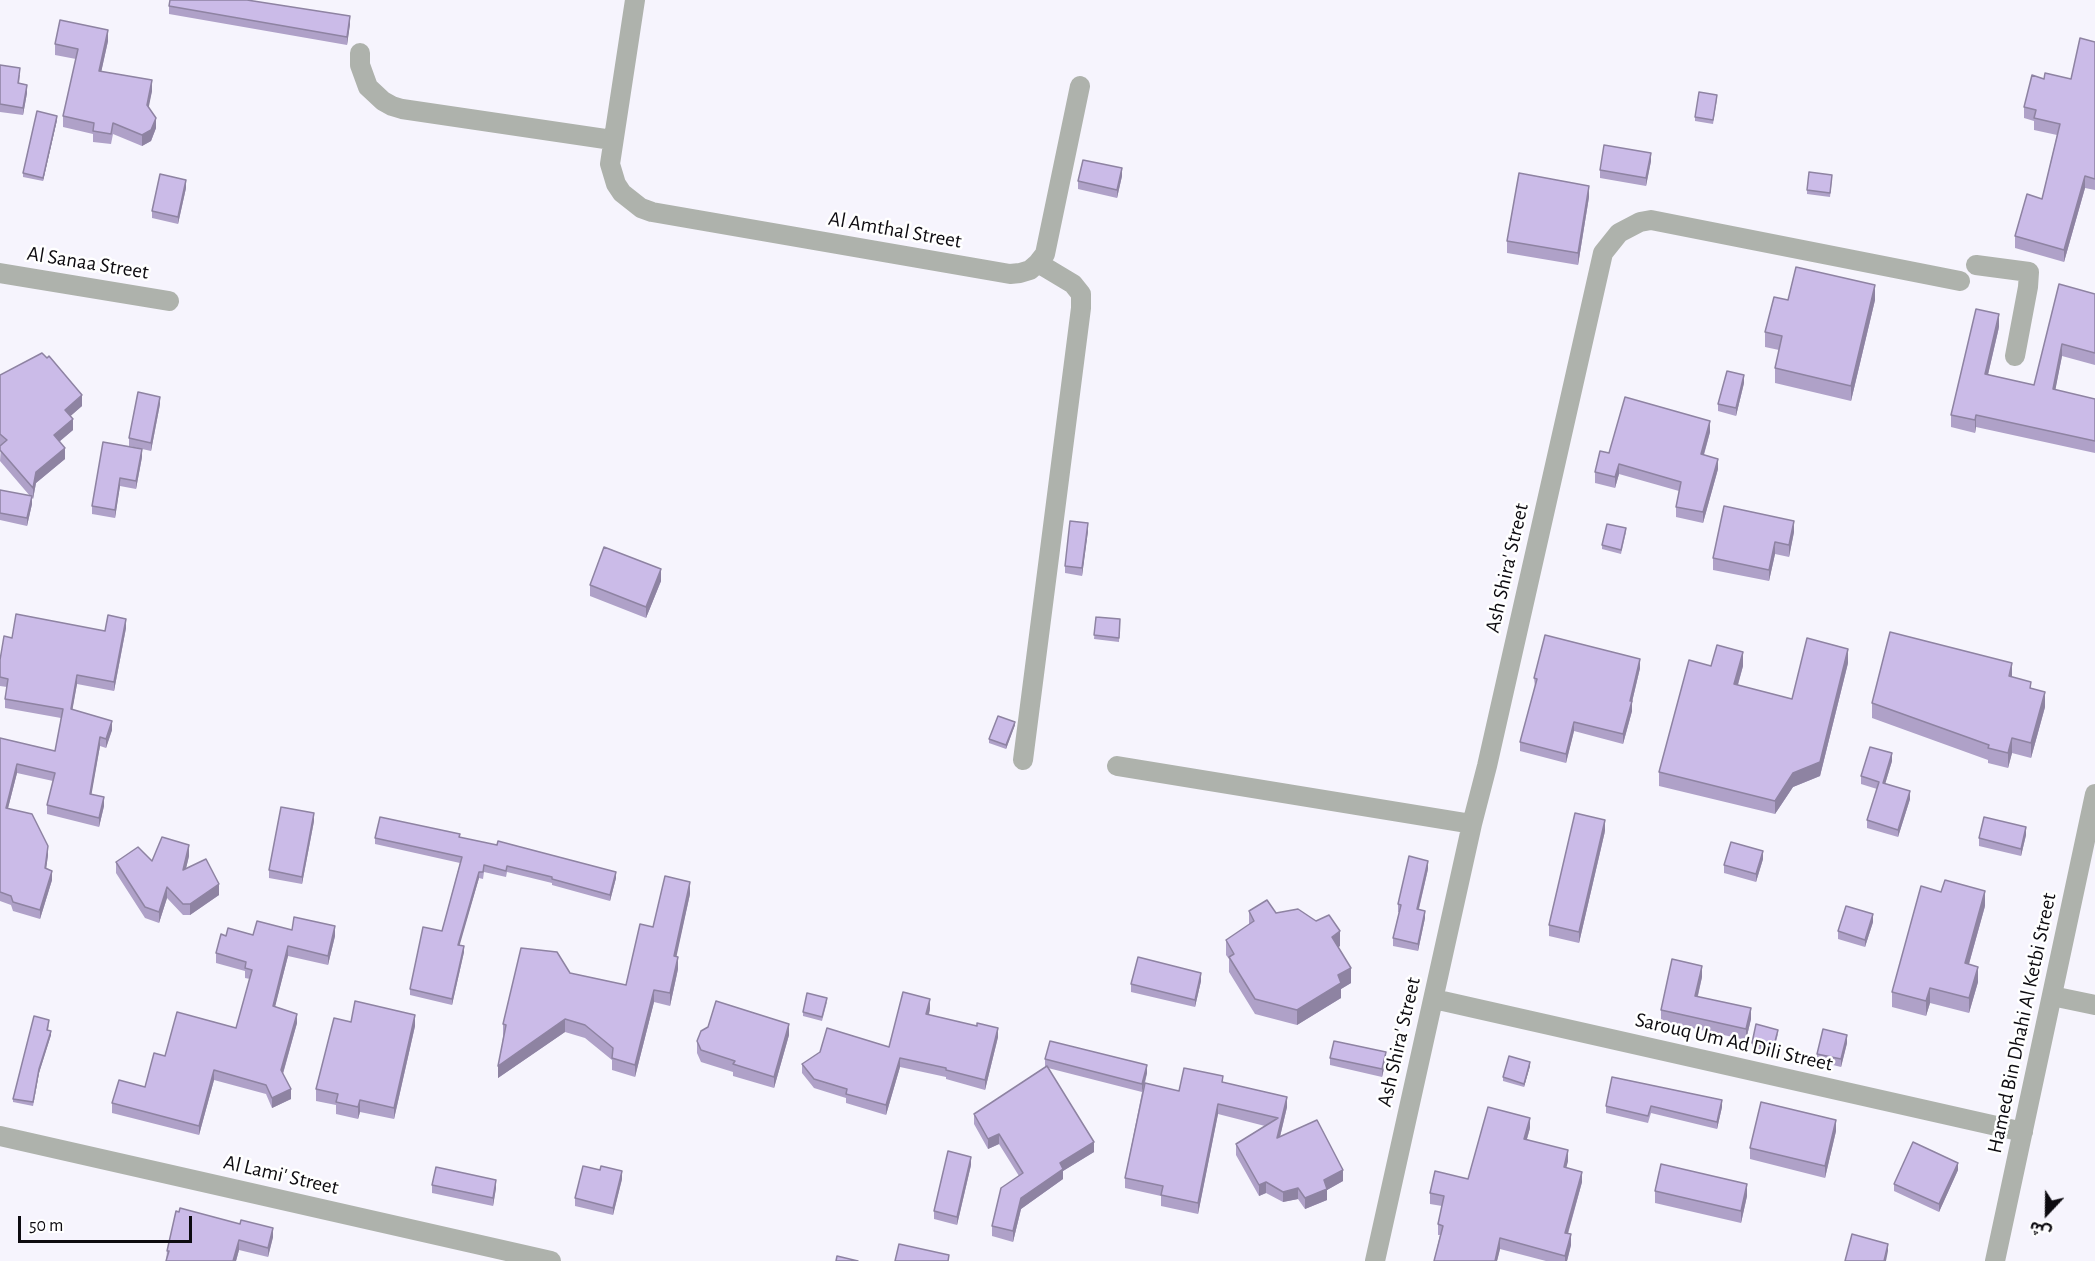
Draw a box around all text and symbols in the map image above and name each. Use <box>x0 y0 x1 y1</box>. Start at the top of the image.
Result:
street label: Al Amthal Street <box>826 206 964 254</box>
street label: Al Sanaa Street <box>25 241 151 285</box>
street label: Ash Shira' Street <box>1480 501 1534 635</box>
street label: Hamed Bin Dhahi Al Ketbi Street <box>1982 891 2062 1155</box>
street label: Ash Shira' Street <box>1372 975 1426 1109</box>
street label: Sarouq Um Ad Dili Street <box>1633 1007 1835 1077</box>
street label: Al Lami' Street <box>221 1150 341 1200</box>
north arrow <box>2017 1183 2077 1243</box>
scale bar <box>21 1204 195 1242</box>
text: 50 m <box>29 1217 63 1235</box>
text: ش <box>2027 1218 2053 1241</box>

